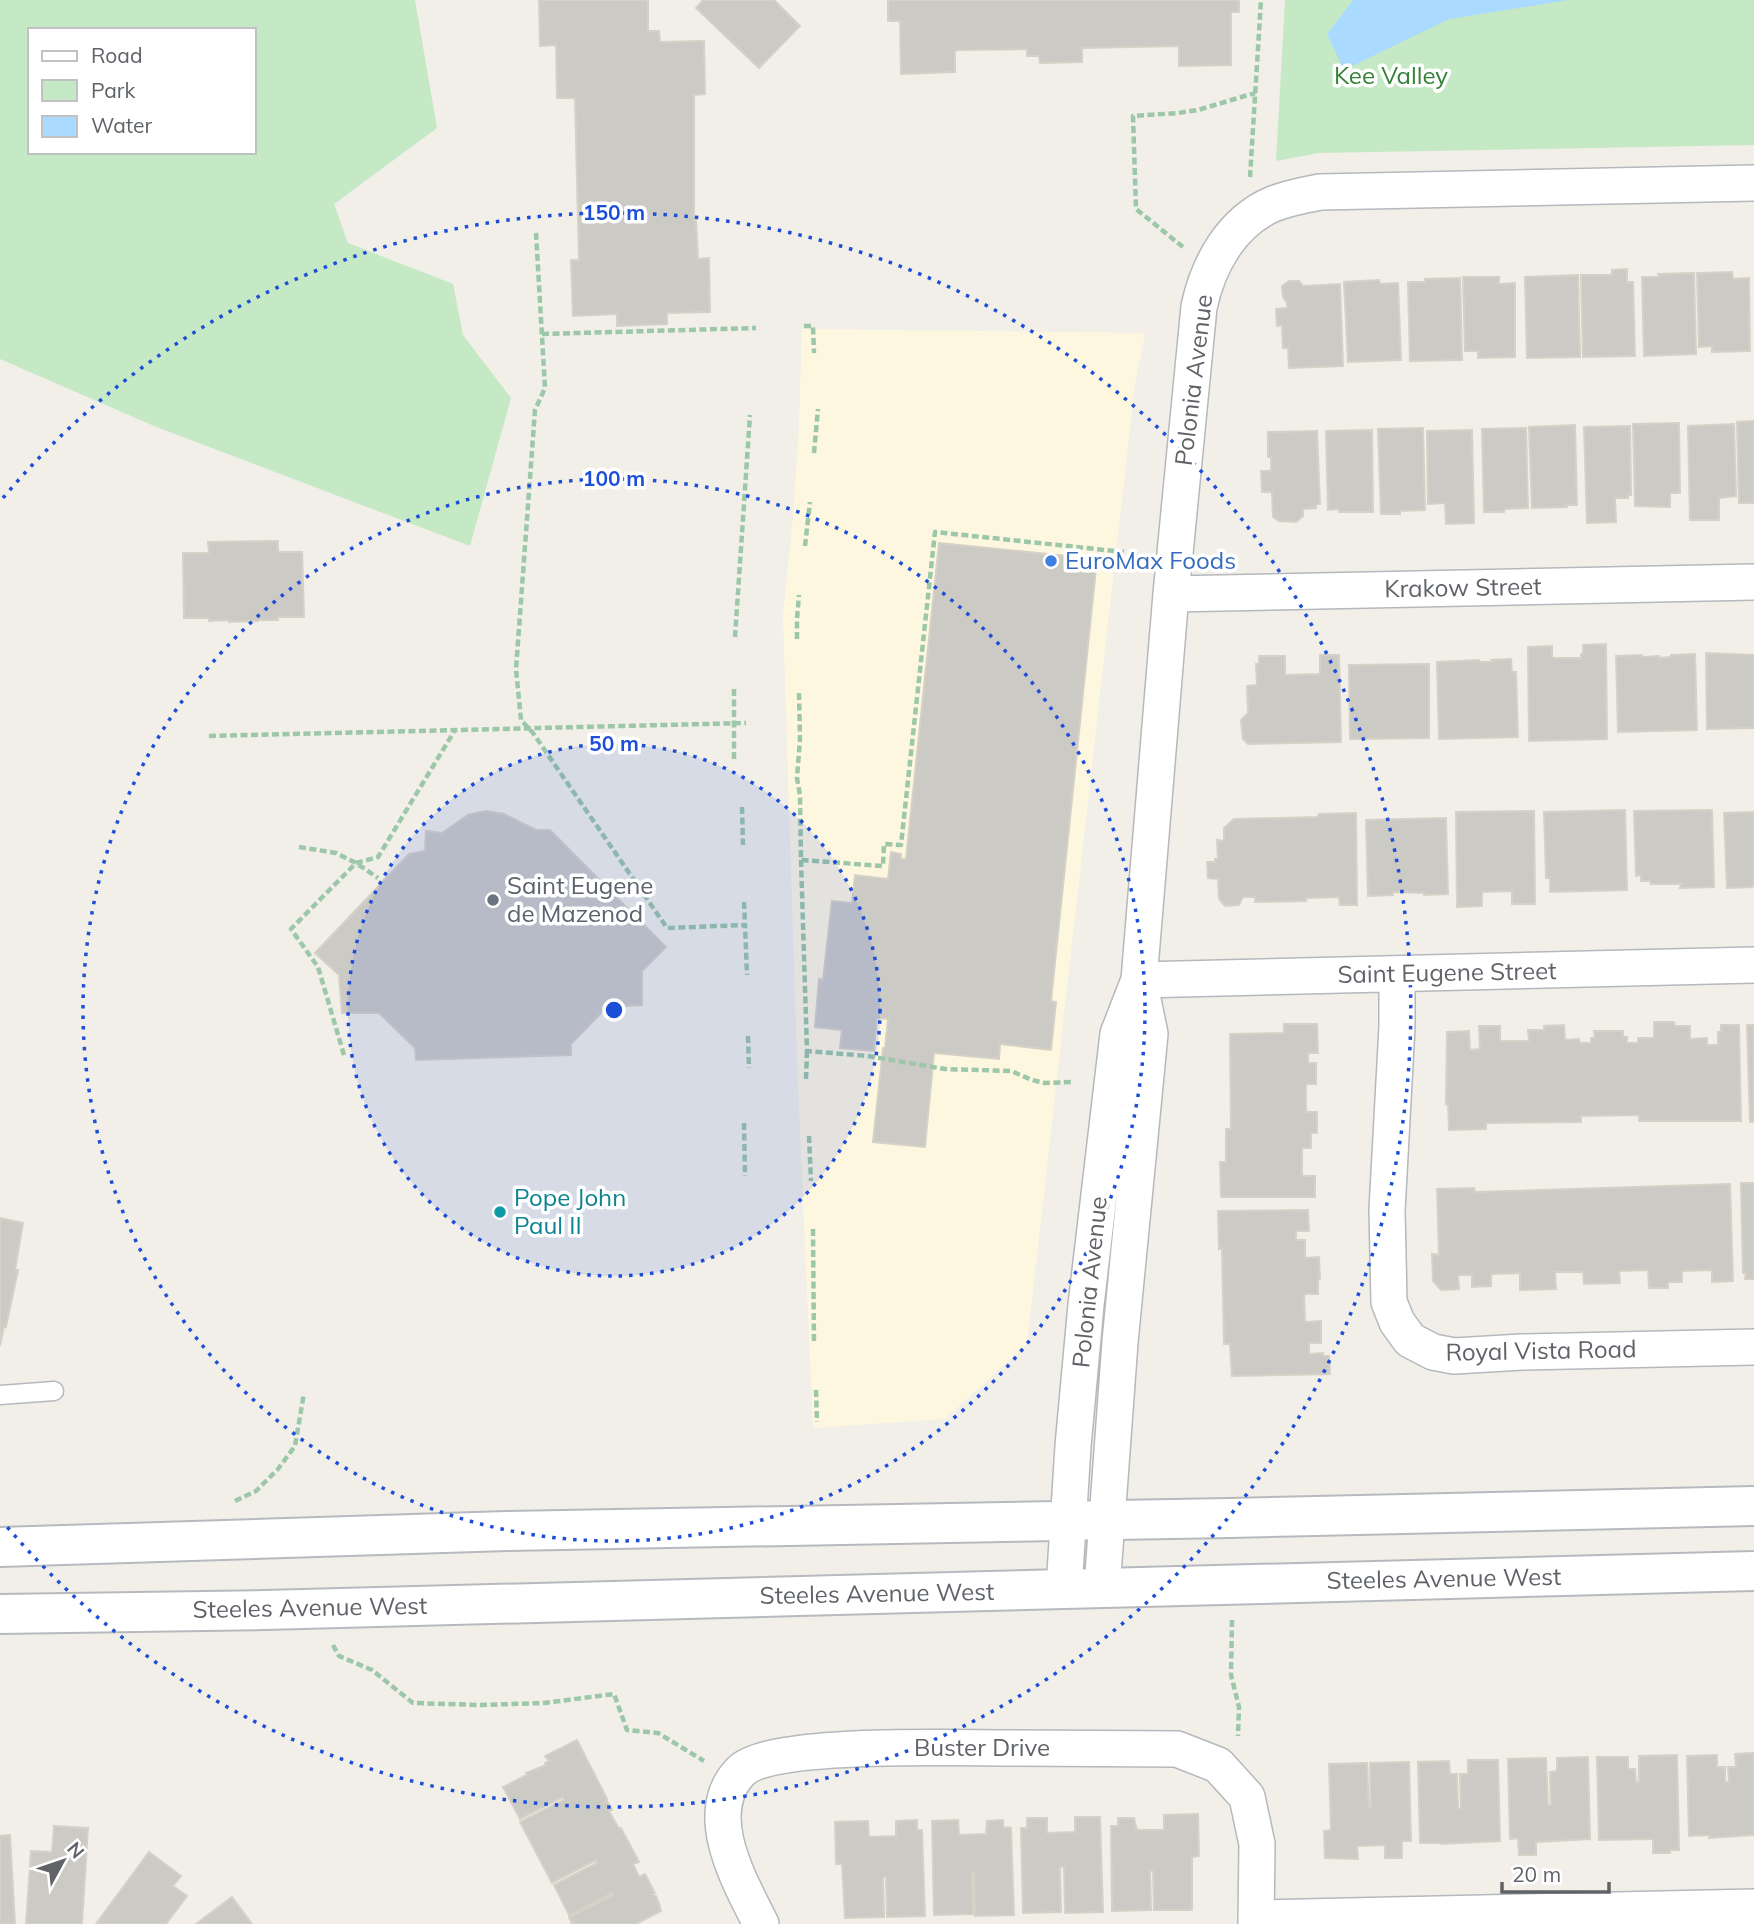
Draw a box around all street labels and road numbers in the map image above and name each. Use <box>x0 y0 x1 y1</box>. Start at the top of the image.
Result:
street label: Polonia Avenue <box>1168 293 1218 467</box>
street label: Krakow Street <box>1384 571 1542 603</box>
street label: Saint Eugene Street <box>1337 955 1557 989</box>
street label: Polonia Avenue <box>1065 1195 1113 1369</box>
street label: Royal Vista Road <box>1445 1333 1637 1367</box>
street label: Steeles Avenue West <box>1326 1561 1562 1595</box>
street label: Steeles Avenue West <box>759 1576 995 1610</box>
street label: Steeles Avenue West <box>192 1590 428 1624</box>
street label: Buster Drive <box>914 1732 1050 1762</box>

